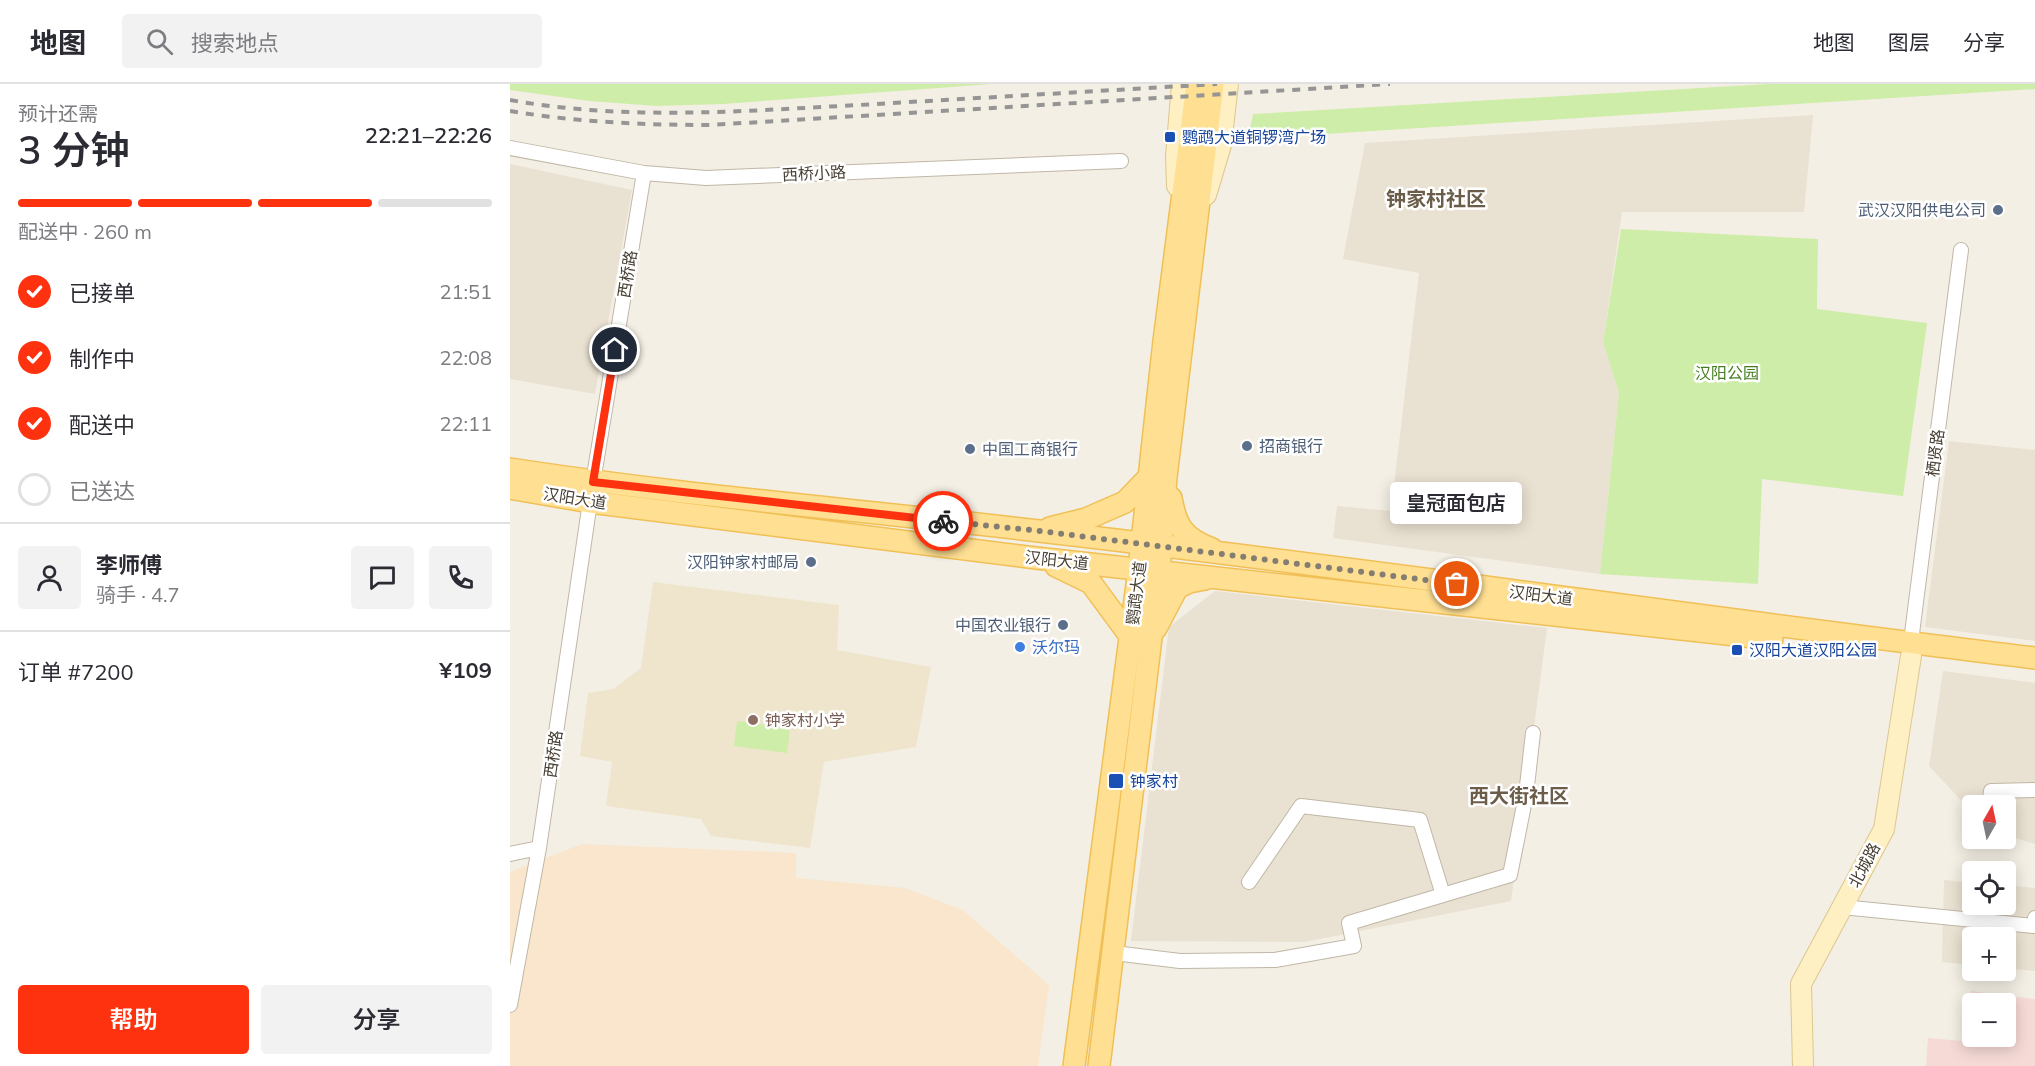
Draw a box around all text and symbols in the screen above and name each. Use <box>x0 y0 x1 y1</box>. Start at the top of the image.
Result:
search box <box>122 14 542 68</box>
text: 地图 <box>30 25 86 60</box>
icon: search <box>143 25 176 58</box>
text: 搜索地点 <box>191 29 279 57</box>
text: 地图 <box>1813 29 1855 55</box>
text: 图层 <box>1888 29 1930 55</box>
text: 分享 <box>1963 29 2005 55</box>
text: 预计还需 <box>18 101 98 126</box>
text: 22:21–22:26 <box>365 121 492 149</box>
text: 3 分钟 <box>18 125 130 174</box>
place label: 鹦鹉大道铜锣湾广场 <box>1182 127 1326 147</box>
marker: 鹦鹉大道铜锣湾广场 <box>1163 130 1177 144</box>
street label: 西桥小路 <box>782 161 846 185</box>
district label: 钟家村社区 <box>1386 186 1486 211</box>
place label: 武汉汉阳供电公司 <box>1858 200 1986 220</box>
marker: 武汉汉阳供电公司 <box>1991 203 2005 217</box>
text: 配送中 · 260 m <box>18 219 152 244</box>
street label: 西桥路 <box>613 249 641 299</box>
icon: check <box>18 275 51 308</box>
text: 已接单 <box>69 279 135 307</box>
text: 21:51 <box>439 279 492 304</box>
pin <box>589 324 640 375</box>
icon: home <box>598 333 631 366</box>
icon: check <box>18 341 51 374</box>
text: 制作中 <box>69 345 135 373</box>
text: 22:08 <box>439 345 492 370</box>
park label: 汉阳公园 <box>1695 363 1759 383</box>
icon: check <box>18 407 51 440</box>
text: 配送中 <box>69 411 135 439</box>
text: 22:11 <box>439 411 492 436</box>
street label: 栖贤路 <box>1922 428 1948 478</box>
place label: 招商银行 <box>1259 436 1323 456</box>
place label: 中国工商银行 <box>982 439 1078 459</box>
marker: 招商银行 <box>1240 439 1254 453</box>
marker: 中国工商银行 <box>963 442 977 456</box>
text: 已送达 <box>69 477 135 505</box>
callout: 皇冠面包店 <box>1391 482 1523 524</box>
street label: 汉阳大道 <box>542 483 608 513</box>
text: 皇冠面包店 <box>1406 490 1506 515</box>
courier <box>913 491 973 551</box>
icon: bike <box>927 505 960 538</box>
button: person <box>18 546 81 609</box>
button: chat <box>351 546 414 609</box>
button: phone <box>429 546 492 609</box>
street label: 汉阳大道 <box>1024 547 1090 573</box>
text: 李师傅 <box>96 551 162 579</box>
place label: 汉阳钟家村邮局 <box>687 552 799 572</box>
marker: 汉阳钟家村邮局 <box>804 555 818 569</box>
pin <box>1431 558 1482 609</box>
street label: 鹦鹉大道 <box>1122 560 1150 626</box>
icon: bag <box>1440 567 1473 600</box>
street label: 汉阳大道 <box>1508 581 1574 609</box>
text: 骑手 · 4.7 <box>96 582 180 607</box>
place label: 中国农业银行 <box>955 615 1051 635</box>
marker: 中国农业银行 <box>1056 618 1070 632</box>
place label: 沃尔玛 <box>1032 637 1080 657</box>
marker: 沃尔玛 <box>1013 640 1027 654</box>
place label: 汉阳大道汉阳公园 <box>1749 640 1877 660</box>
marker: 汉阳大道汉阳公园 <box>1730 643 1744 657</box>
text: ¥109 <box>439 656 492 684</box>
text: 订单 #7200 <box>18 658 134 686</box>
place label: 钟家村小学 <box>765 710 845 730</box>
marker: 钟家村小学 <box>746 713 760 727</box>
street label: 西桥路 <box>540 729 566 779</box>
place label: 钟家村 <box>1130 771 1178 791</box>
marker: 钟家村 <box>1107 772 1125 790</box>
district label: 西大街社区 <box>1469 783 1569 808</box>
north arrow <box>1962 795 2016 849</box>
map controls <box>1962 795 2016 1047</box>
street label: 北城路 <box>1844 839 1884 891</box>
button: locate <box>1962 861 2016 915</box>
button: + <box>1962 927 2016 981</box>
button: 帮助 <box>18 985 249 1054</box>
button: 分享 <box>261 985 492 1054</box>
button: − <box>1962 993 2016 1047</box>

